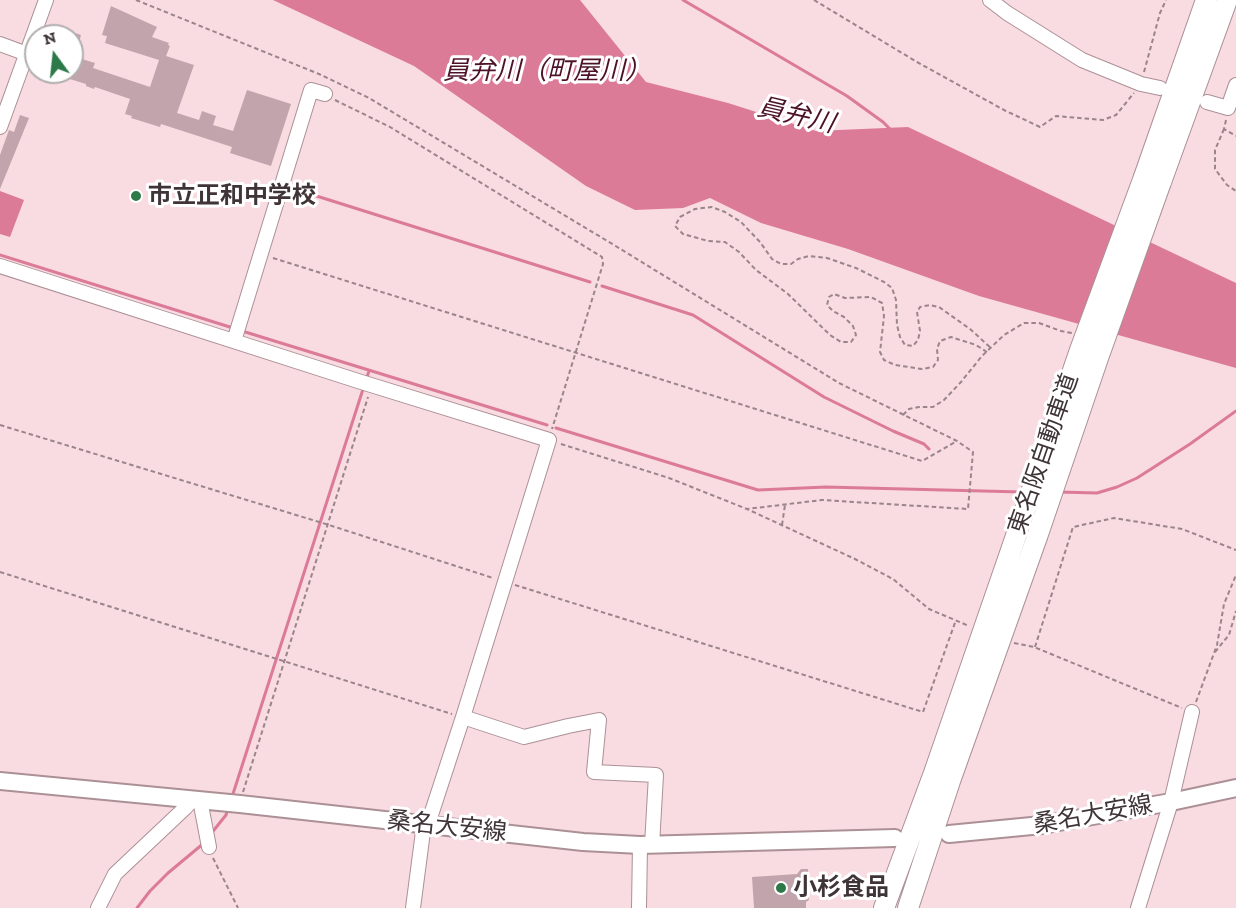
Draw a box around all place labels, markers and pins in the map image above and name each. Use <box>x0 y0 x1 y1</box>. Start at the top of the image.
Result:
place label: 市立正和中学校 <box>148 182 316 210</box>
marker: 市立正和中学校 <box>129 189 143 203</box>
place label: 小杉食品 <box>793 874 889 902</box>
marker: 小杉食品 <box>774 881 788 895</box>

